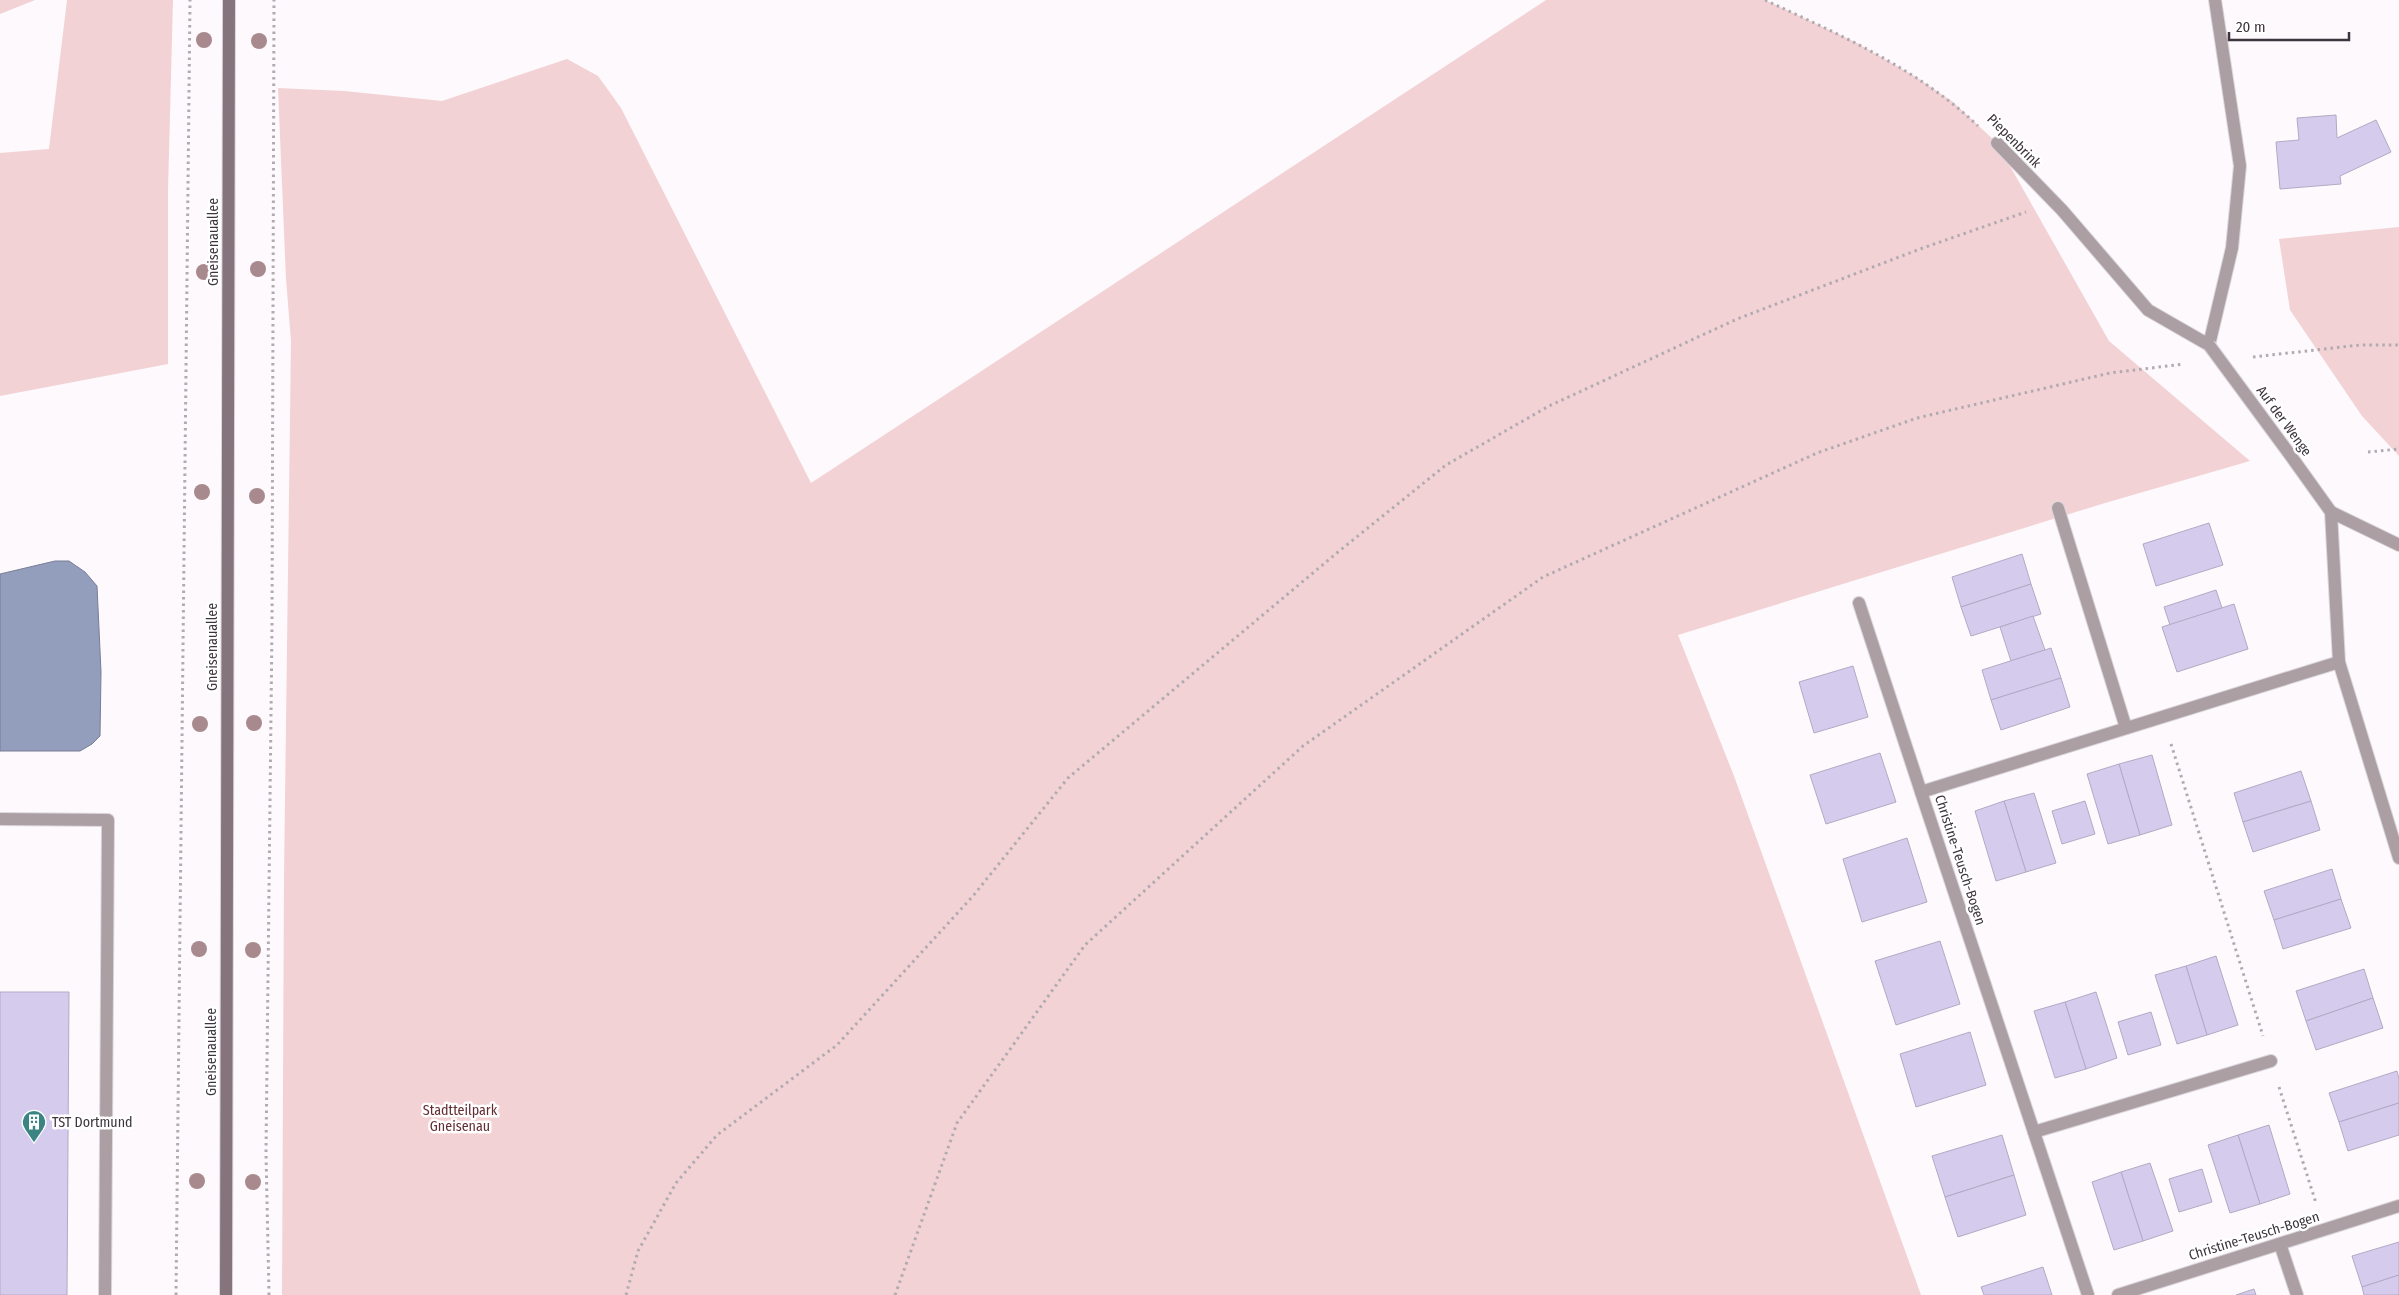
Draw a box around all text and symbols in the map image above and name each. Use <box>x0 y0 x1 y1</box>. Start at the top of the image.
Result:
scale bar <box>2229 10 2349 42</box>
text: 20 m <box>2236 18 2266 36</box>
street label: Piepenbrink <box>1983 110 2045 172</box>
street label: Gneisenauallee <box>205 198 222 286</box>
street label: Auf der Wenge <box>2253 383 2315 460</box>
street label: Gneisenauallee <box>204 603 221 691</box>
street label: Christine-Teusch-Bogen <box>1931 793 1989 927</box>
street label: Gneisenauallee <box>203 1008 220 1096</box>
park label: Stadtteilpark Gneisenau <box>423 1102 498 1135</box>
building icon: TST Dortmund <box>21 1109 47 1143</box>
place label: TST Dortmund <box>52 1114 133 1131</box>
street label: Christine-Teusch-Bogen <box>2187 1208 2321 1264</box>

